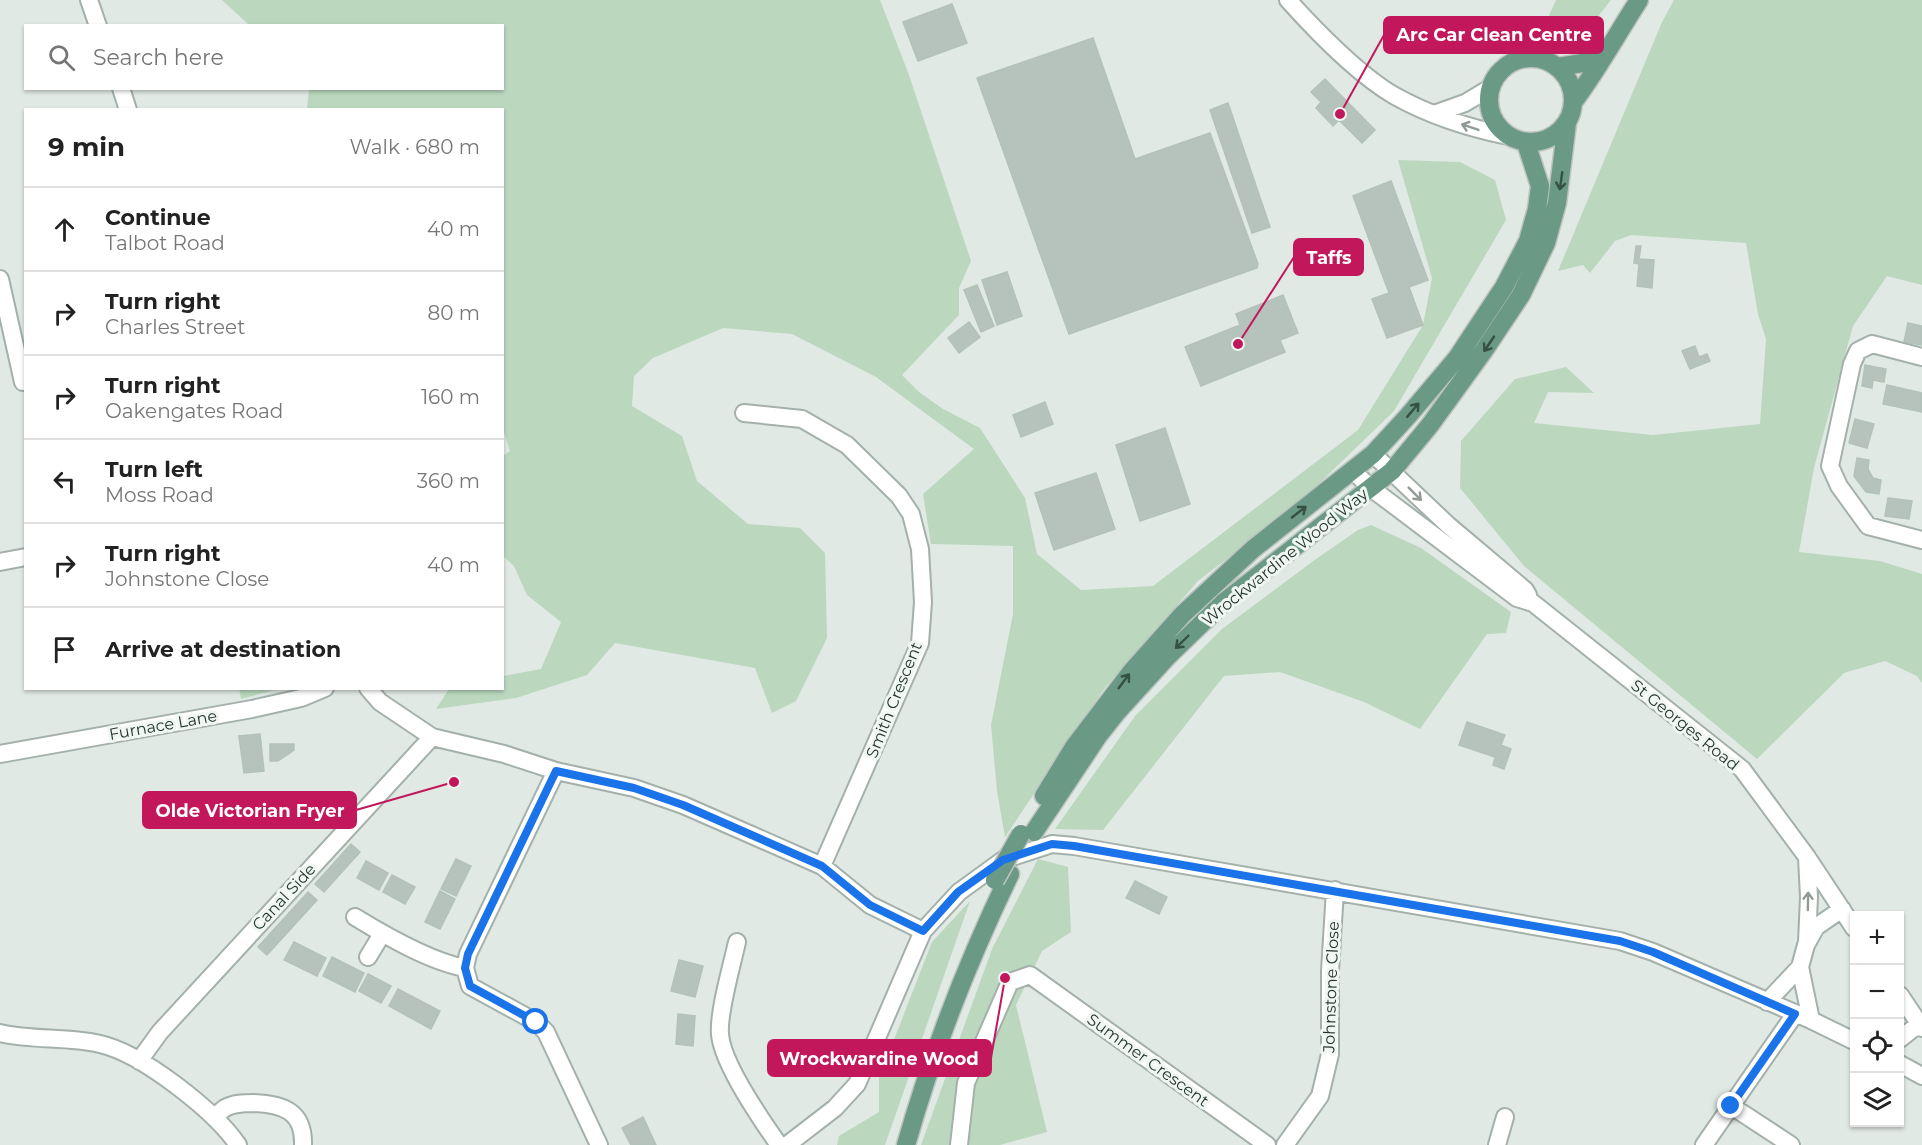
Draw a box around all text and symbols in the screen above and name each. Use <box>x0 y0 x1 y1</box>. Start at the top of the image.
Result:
callout: Arc Car Clean Centre <box>1384 17 1603 53</box>
search box <box>24 24 504 90</box>
text: Arc Car Clean Centre <box>1395 24 1592 46</box>
icon: search <box>45 41 78 74</box>
text: Search here <box>93 44 224 71</box>
one-way arrow <box>1462 120 1480 131</box>
text: 9 min <box>48 131 125 163</box>
text: Walk · 680 m <box>350 135 480 159</box>
one-way arrow <box>1555 171 1566 191</box>
text: Continue <box>105 204 211 231</box>
icon: ahead <box>48 213 81 246</box>
text: 40 m <box>427 217 480 241</box>
text: Talbot Road <box>105 231 225 255</box>
callout: Taffs <box>1294 239 1363 275</box>
text: Taffs <box>1306 247 1352 269</box>
text: Turn right <box>105 288 220 315</box>
icon: right <box>48 297 81 330</box>
text: 80 m <box>428 301 480 325</box>
text: Charles Street <box>105 315 245 339</box>
one-way arrow <box>1483 335 1495 352</box>
text: Turn right <box>105 372 220 399</box>
icon: right <box>48 381 81 414</box>
text: 160 m <box>421 385 480 409</box>
text: Oakengates Road <box>105 399 283 423</box>
one-way arrow <box>1406 403 1420 418</box>
text: Turn left <box>105 456 203 483</box>
icon: left <box>48 465 81 498</box>
text: 360 m <box>417 469 480 493</box>
text: Moss Road <box>105 483 214 507</box>
street label: Wrockwardine Wood Way <box>1198 484 1372 630</box>
one-way arrow <box>1408 487 1423 502</box>
one-way arrow <box>1291 506 1307 519</box>
text: Turn right <box>105 540 220 567</box>
icon: right <box>48 549 81 582</box>
text: 40 m <box>427 553 480 577</box>
text: Johnstone Close <box>105 567 269 591</box>
icon: arrive <box>48 633 81 666</box>
one-way arrow <box>1175 635 1190 649</box>
text: Arrive at destination <box>105 636 341 663</box>
street label: Smith Crescent <box>862 639 926 761</box>
one-way arrow <box>1118 674 1130 690</box>
street label: St Georges Road <box>1627 676 1743 774</box>
street label: Furnace Lane <box>108 706 218 744</box>
callout: Olde Victorian Fryer <box>143 792 356 828</box>
text: Olde Victorian Fryer <box>156 800 345 822</box>
street label: Canal Side <box>248 860 320 934</box>
one-way arrow <box>1802 892 1814 912</box>
map controls <box>1850 911 1904 1127</box>
button: + <box>1850 911 1904 965</box>
street label: Johnstone Close <box>1319 921 1343 1054</box>
button: − <box>1850 965 1904 1019</box>
route start <box>522 1008 548 1034</box>
street label: Summer Crescent <box>1083 1009 1213 1111</box>
button: locate <box>1850 1019 1904 1073</box>
callout: Wrockwardine Wood <box>768 1040 991 1076</box>
text: Wrockwardine Wood <box>779 1048 979 1070</box>
button: layers <box>1850 1073 1904 1127</box>
route end <box>1717 1092 1743 1118</box>

